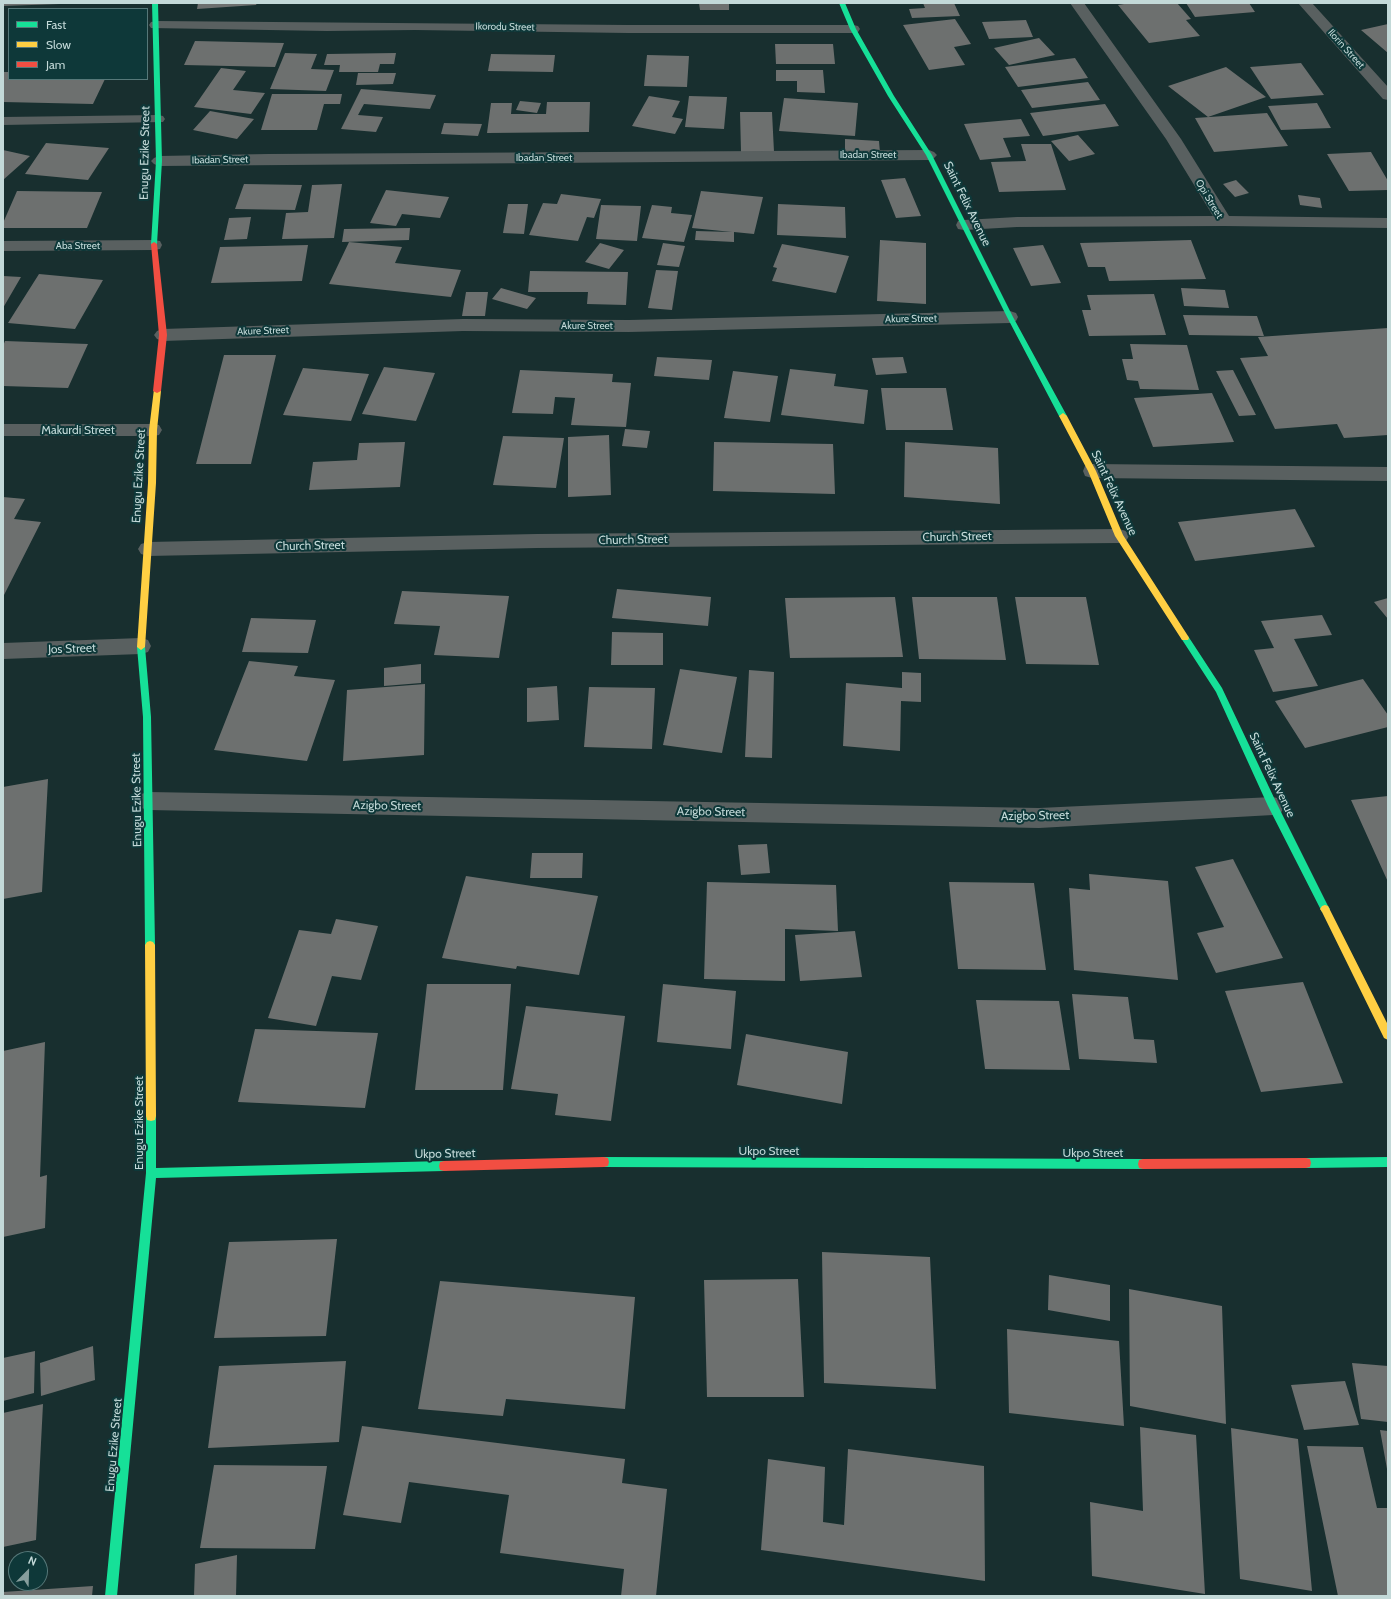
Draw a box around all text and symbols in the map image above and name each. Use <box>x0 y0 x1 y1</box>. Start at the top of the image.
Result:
legend <box>8 8 148 80</box>
text: Fast <box>46 17 66 32</box>
street label: Ikorodu Street <box>475 20 535 34</box>
street label: Ilorin Street <box>1325 27 1367 71</box>
text: Slow <box>46 37 71 52</box>
text: Jam <box>46 57 65 72</box>
street label: Enugu Ezike Street <box>137 106 153 200</box>
street label: Ibadan Street <box>840 149 896 161</box>
street label: Ibadan Street <box>516 152 572 164</box>
street label: Ibadan Street <box>192 154 248 166</box>
street label: Saint Felix Avenue <box>940 159 994 249</box>
street label: Opi Street <box>1193 177 1225 221</box>
street label: Aba Street <box>56 240 100 252</box>
street label: Akure Street <box>885 313 937 325</box>
street label: Akure Street <box>561 320 613 332</box>
street label: Akure Street <box>237 324 289 338</box>
street label: Makurdi Street <box>41 423 115 437</box>
street label: Enugu Ezike Street <box>129 429 149 523</box>
street label: Saint Felix Avenue <box>1088 448 1140 538</box>
street label: Church Street <box>922 529 992 545</box>
street label: Church Street <box>598 532 668 548</box>
street label: Church Street <box>275 538 345 554</box>
street label: Jos Street <box>48 641 96 657</box>
street label: Saint Felix Avenue <box>1246 730 1298 820</box>
street label: Enugu Ezike Street <box>129 753 145 847</box>
street label: Azigbo Street <box>353 798 421 814</box>
street label: Azigbo Street <box>677 804 745 820</box>
street label: Azigbo Street <box>1001 808 1069 824</box>
street label: Enugu Ezike Street <box>132 1076 146 1170</box>
street label: Ukpo Street <box>739 1144 799 1158</box>
street label: Ukpo Street <box>415 1146 475 1162</box>
street label: Ukpo Street <box>1063 1146 1123 1160</box>
street label: Enugu Ezike Street <box>103 1397 125 1493</box>
north arrow <box>8 1551 48 1591</box>
text: N <box>26 1553 39 1569</box>

